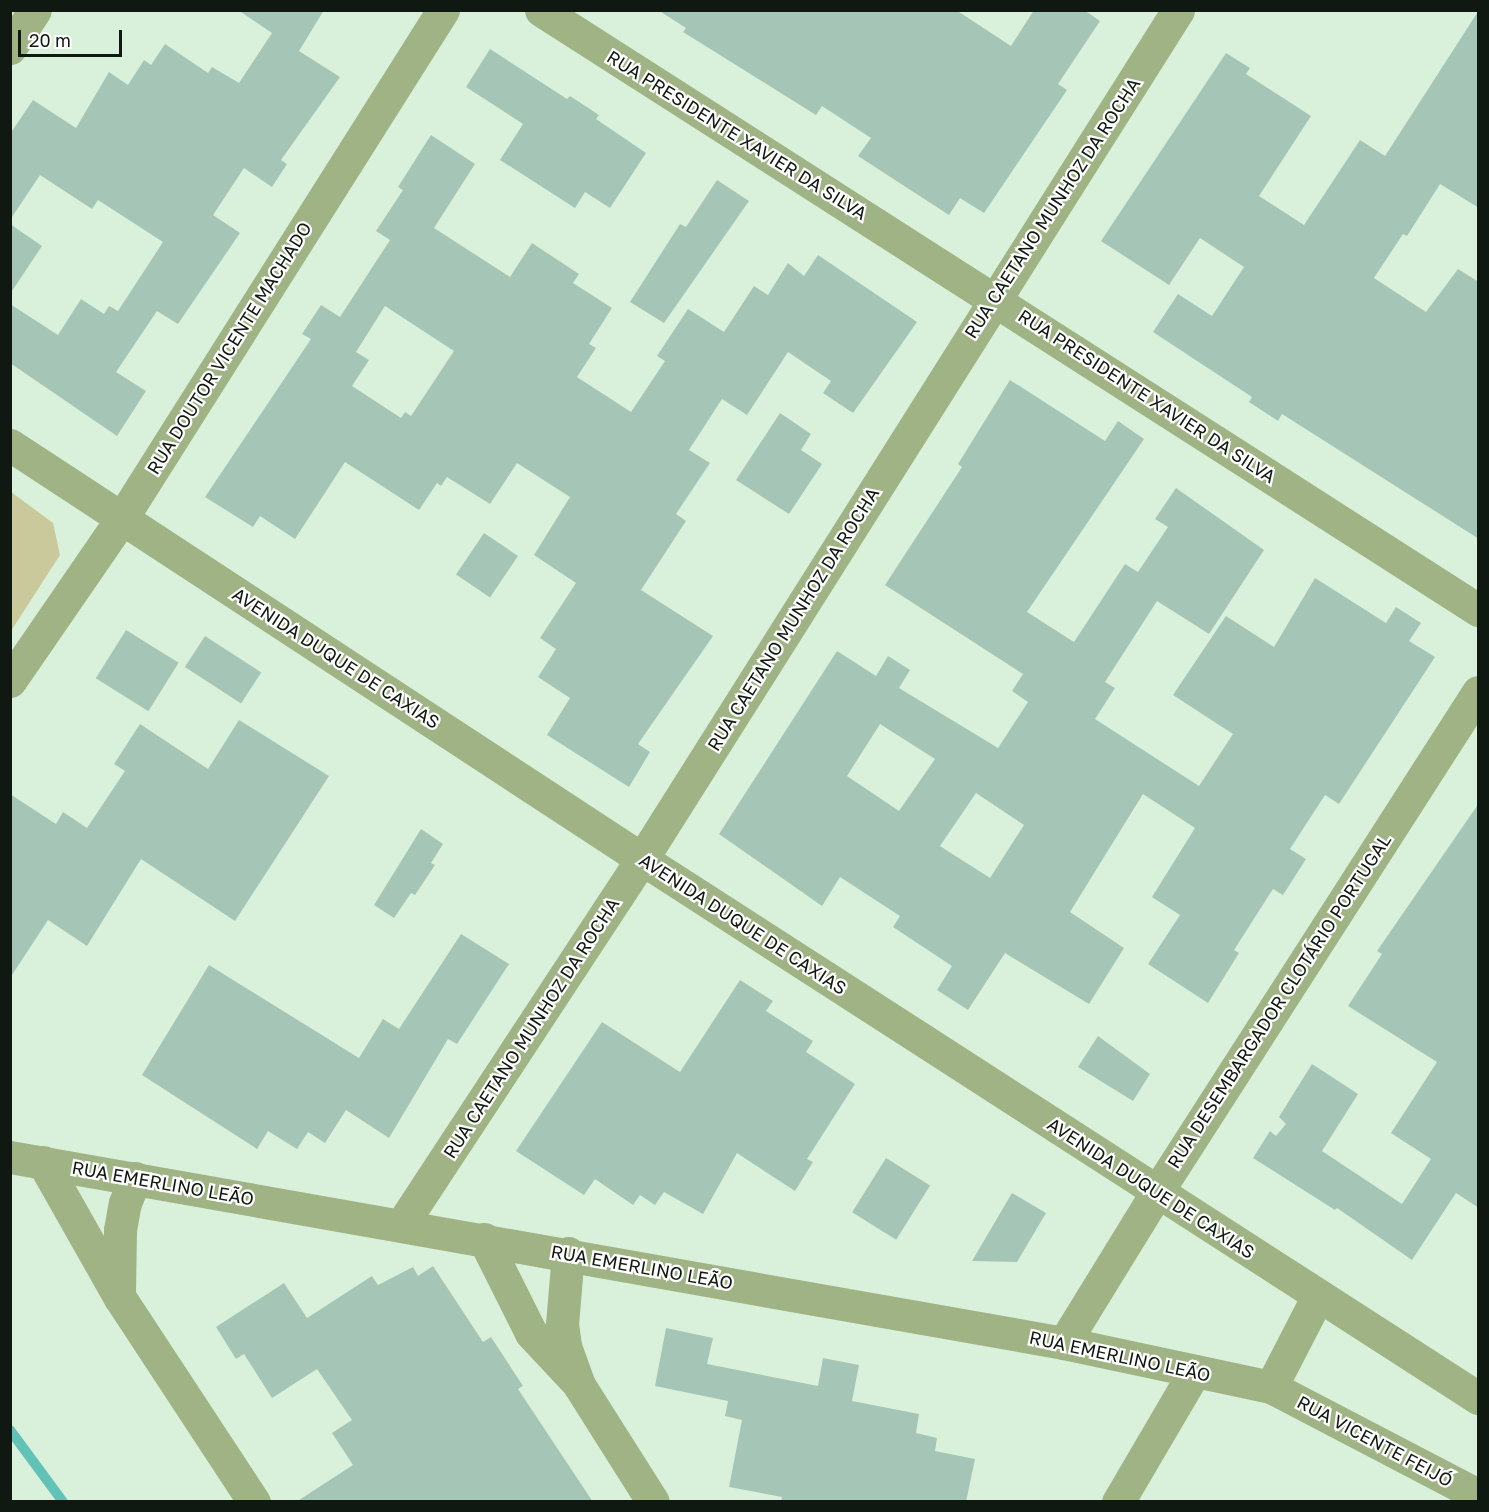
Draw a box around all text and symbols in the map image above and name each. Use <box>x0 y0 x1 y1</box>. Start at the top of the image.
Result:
scale bar <box>21 18 124 56</box>
text: 20 m <box>29 29 71 51</box>
street label: RUA PRESIDENTE XAVIER DA SILVA <box>603 46 871 224</box>
street label: RUA CAETANO MUNHOZ DA ROCHA <box>960 74 1144 342</box>
street label: RUA DOUTOR VICENTE MACHADO <box>142 218 316 478</box>
street label: RUA PRESIDENTE XAVIER DA SILVA <box>1014 305 1280 487</box>
street label: RUA CAETANO MUNHOZ DA ROCHA <box>703 483 883 755</box>
street label: AVENIDA DUQUE DE CAXIAS <box>228 583 444 733</box>
street label: RUA DESEMBARGADOR CLOTÁRIO PORTUGAL <box>1163 830 1395 1172</box>
street label: AVENIDA DUQUE DE CAXIAS <box>635 849 851 999</box>
street label: RUA CAETANO MUNHOZ DA ROCHA <box>439 894 623 1162</box>
street label: AVENIDA DUQUE DE CAXIAS <box>1043 1113 1259 1263</box>
street label: RUA EMERLINO LEÃO <box>70 1156 256 1210</box>
street label: RUA EMERLINO LEÃO <box>549 1240 735 1294</box>
street label: RUA EMERLINO LEÃO <box>1027 1326 1213 1386</box>
street label: RUA VICENTE FEIJÓ <box>1294 1391 1456 1491</box>

